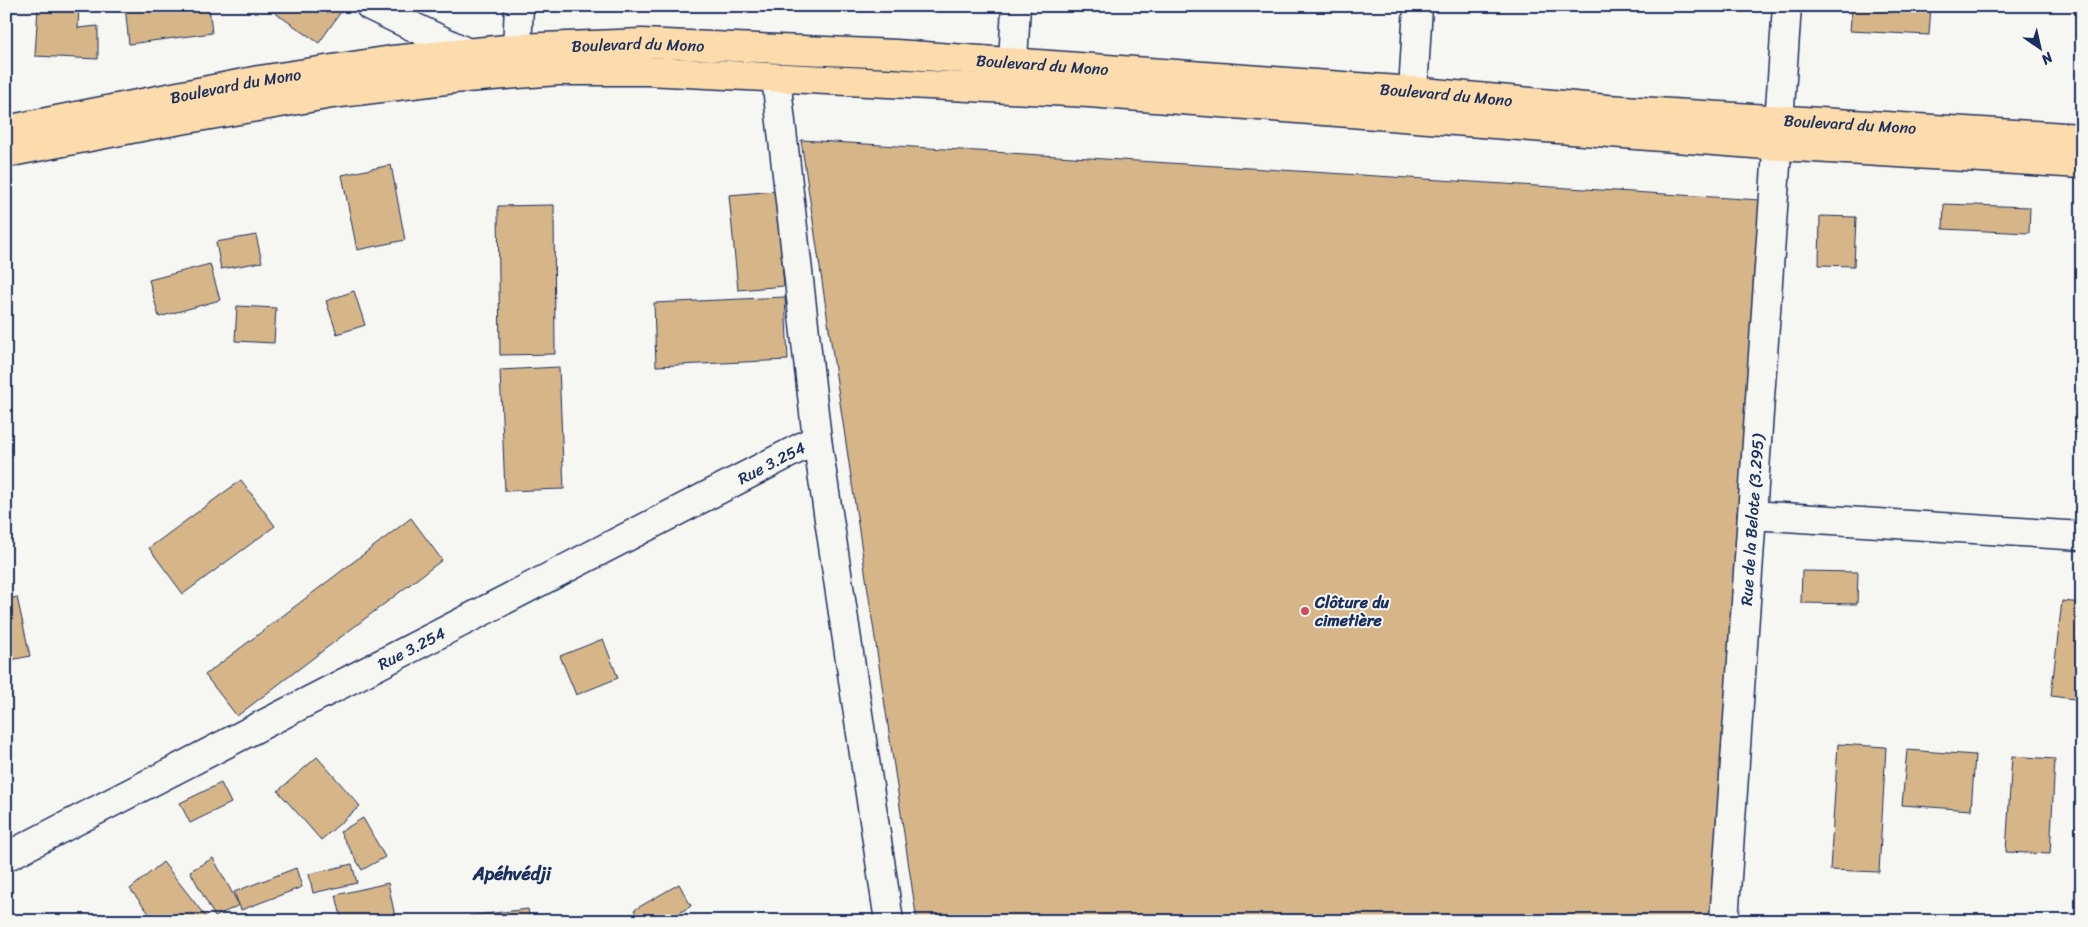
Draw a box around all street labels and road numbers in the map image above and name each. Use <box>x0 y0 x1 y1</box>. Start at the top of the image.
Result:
street label: Boulevard du Mono <box>571 29 705 61</box>
street label: Boulevard du Mono <box>975 46 1110 84</box>
street label: Boulevard du Mono <box>168 60 303 112</box>
street label: Boulevard du Mono <box>1379 75 1514 115</box>
street label: Boulevard du Mono <box>1783 106 1917 143</box>
street label: Rue de la Belote (3.295) <box>1732 432 1773 607</box>
street label: Rue 3.254 <box>732 433 811 493</box>
street label: Rue 3.254 <box>372 619 451 678</box>

